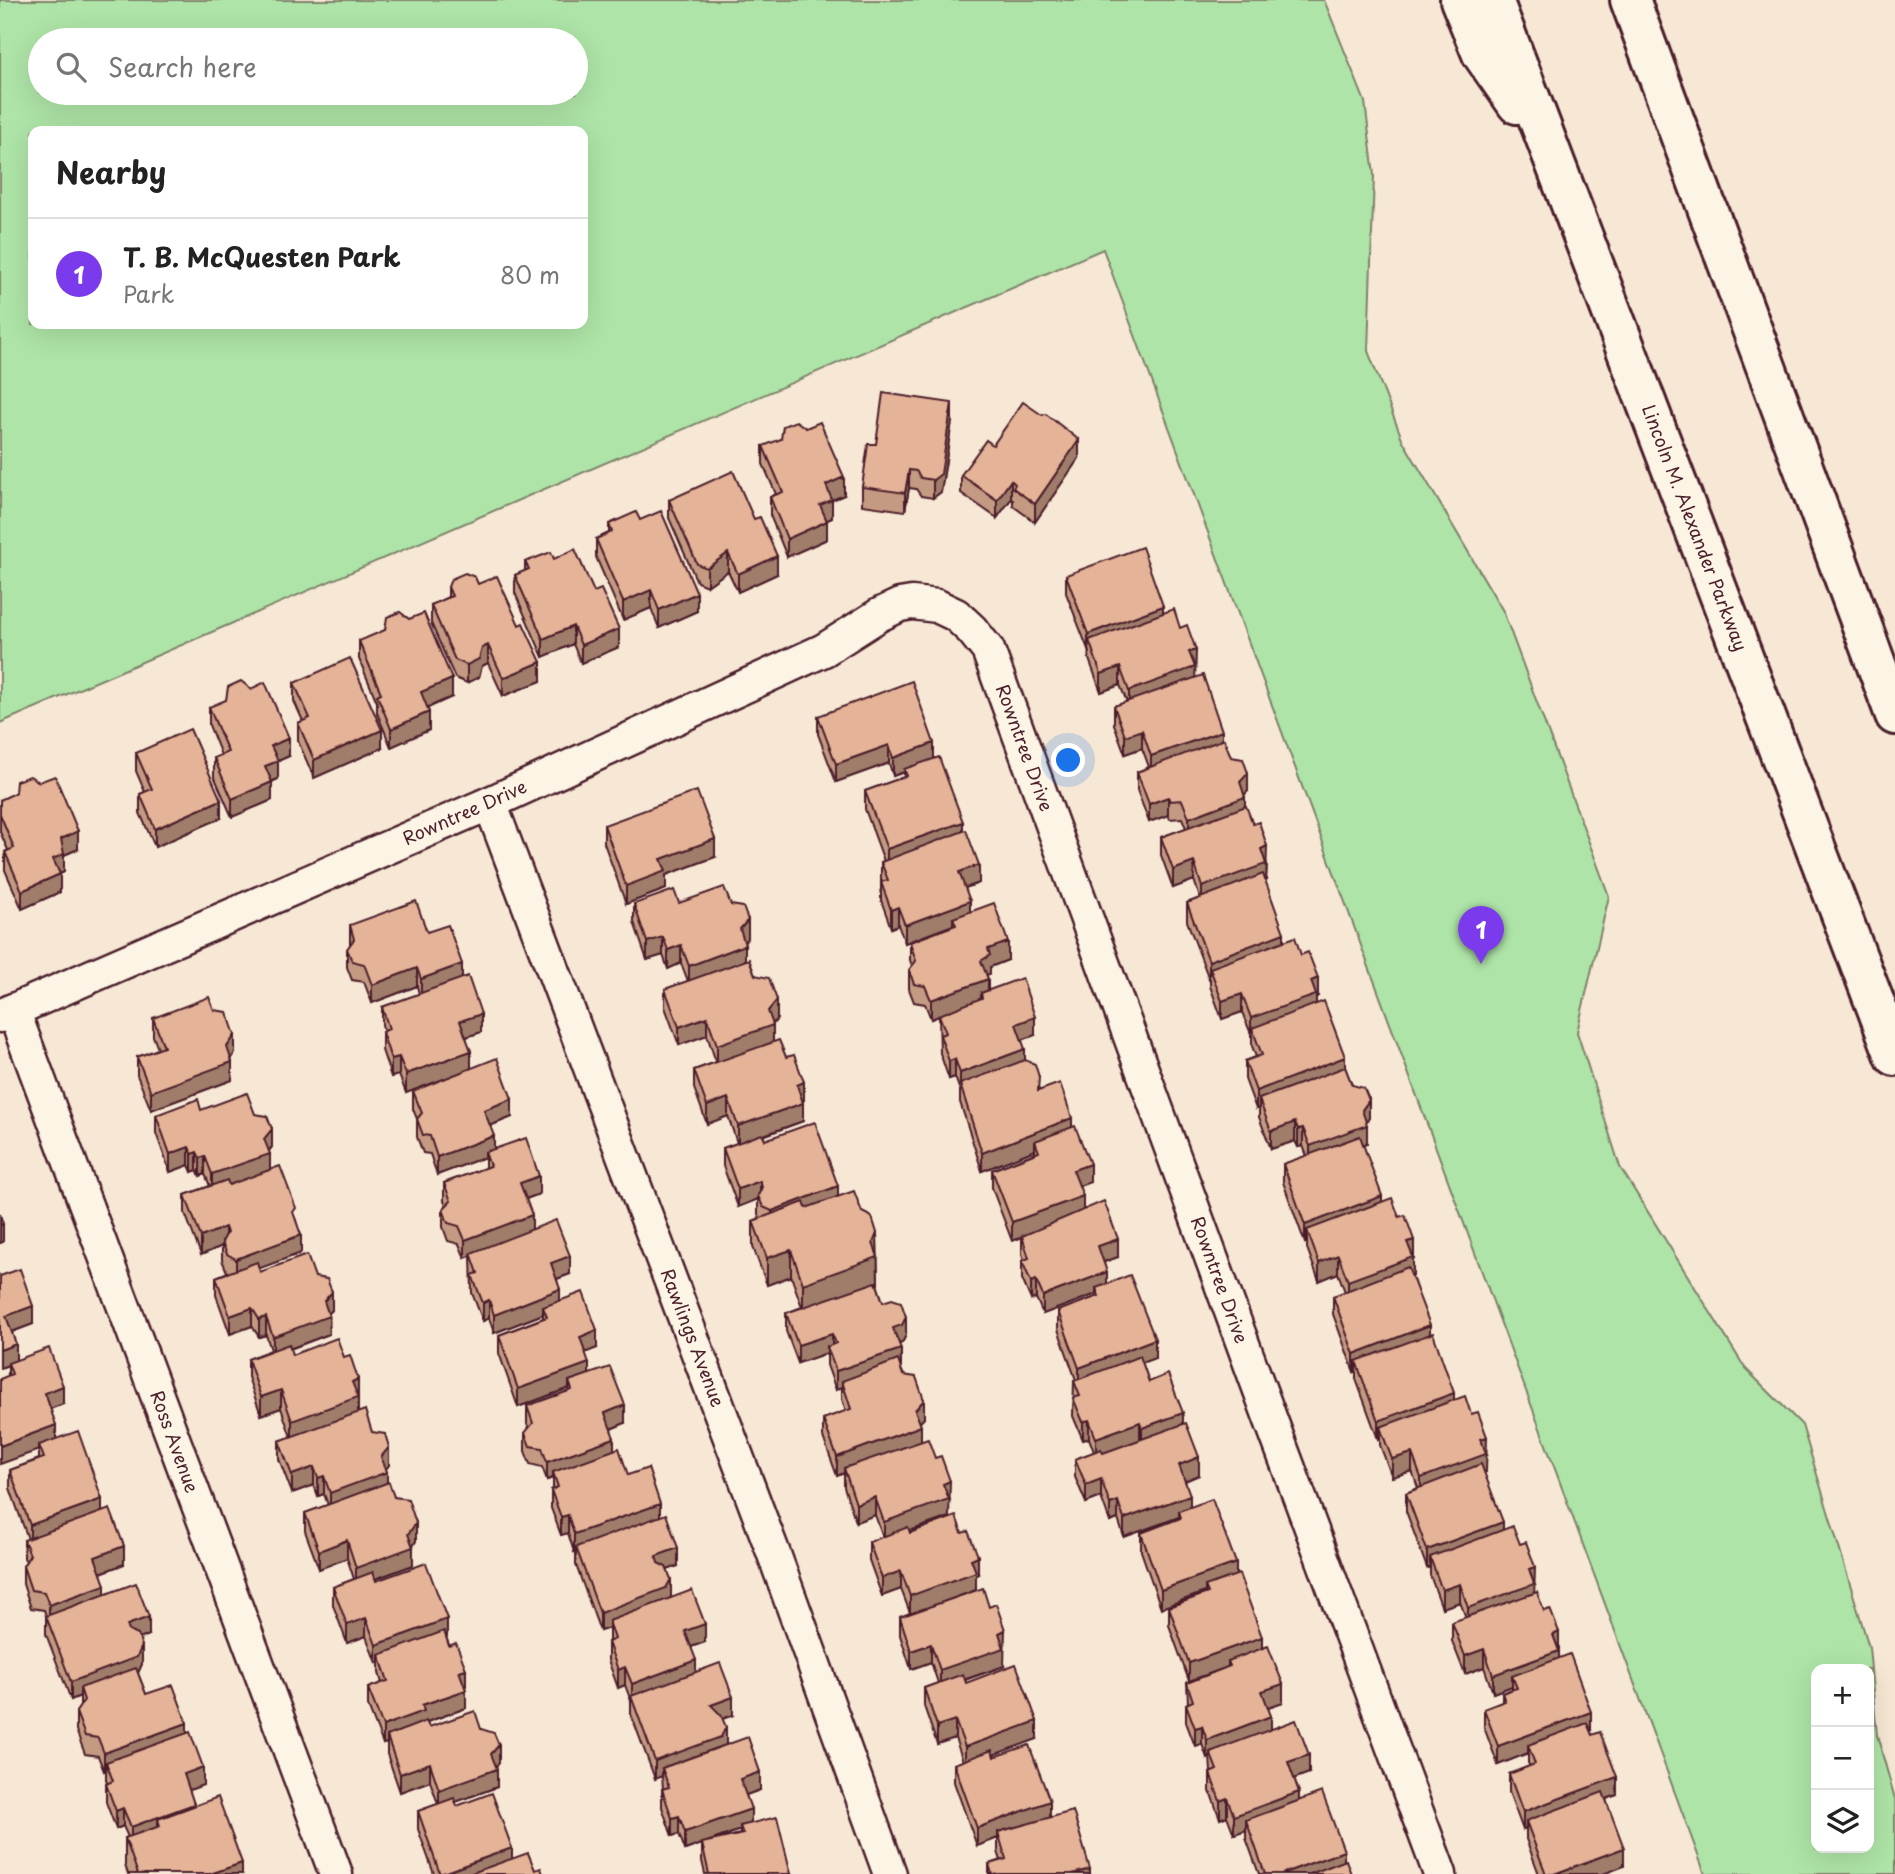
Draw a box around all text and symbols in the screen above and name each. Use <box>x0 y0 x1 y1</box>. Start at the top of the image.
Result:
search box <box>28 28 588 105</box>
text: Search here <box>108 47 257 86</box>
icon: search <box>52 48 90 86</box>
text: Nearby <box>56 149 166 194</box>
text: T. B. McQuesten Park <box>123 237 401 276</box>
text: 1 <box>74 257 85 292</box>
text: 80 m <box>500 257 560 292</box>
text: Park <box>123 276 174 311</box>
street label: Lincoln M. Alexander Parkway <box>1636 400 1755 655</box>
street label: Rowntree Drive <box>990 680 1061 815</box>
your location <box>1051 743 1085 777</box>
street label: Rowntree Drive <box>398 772 531 851</box>
pin: 1 <box>1458 906 1504 964</box>
street label: Rowntree Drive <box>1185 1212 1256 1347</box>
street label: Rawlings Avenue <box>655 1264 732 1411</box>
street label: Ross Avenue <box>144 1387 206 1497</box>
map controls <box>1811 1664 1874 1853</box>
button: + <box>1811 1664 1874 1727</box>
button: − <box>1811 1727 1874 1790</box>
button: layers <box>1811 1790 1874 1853</box>

